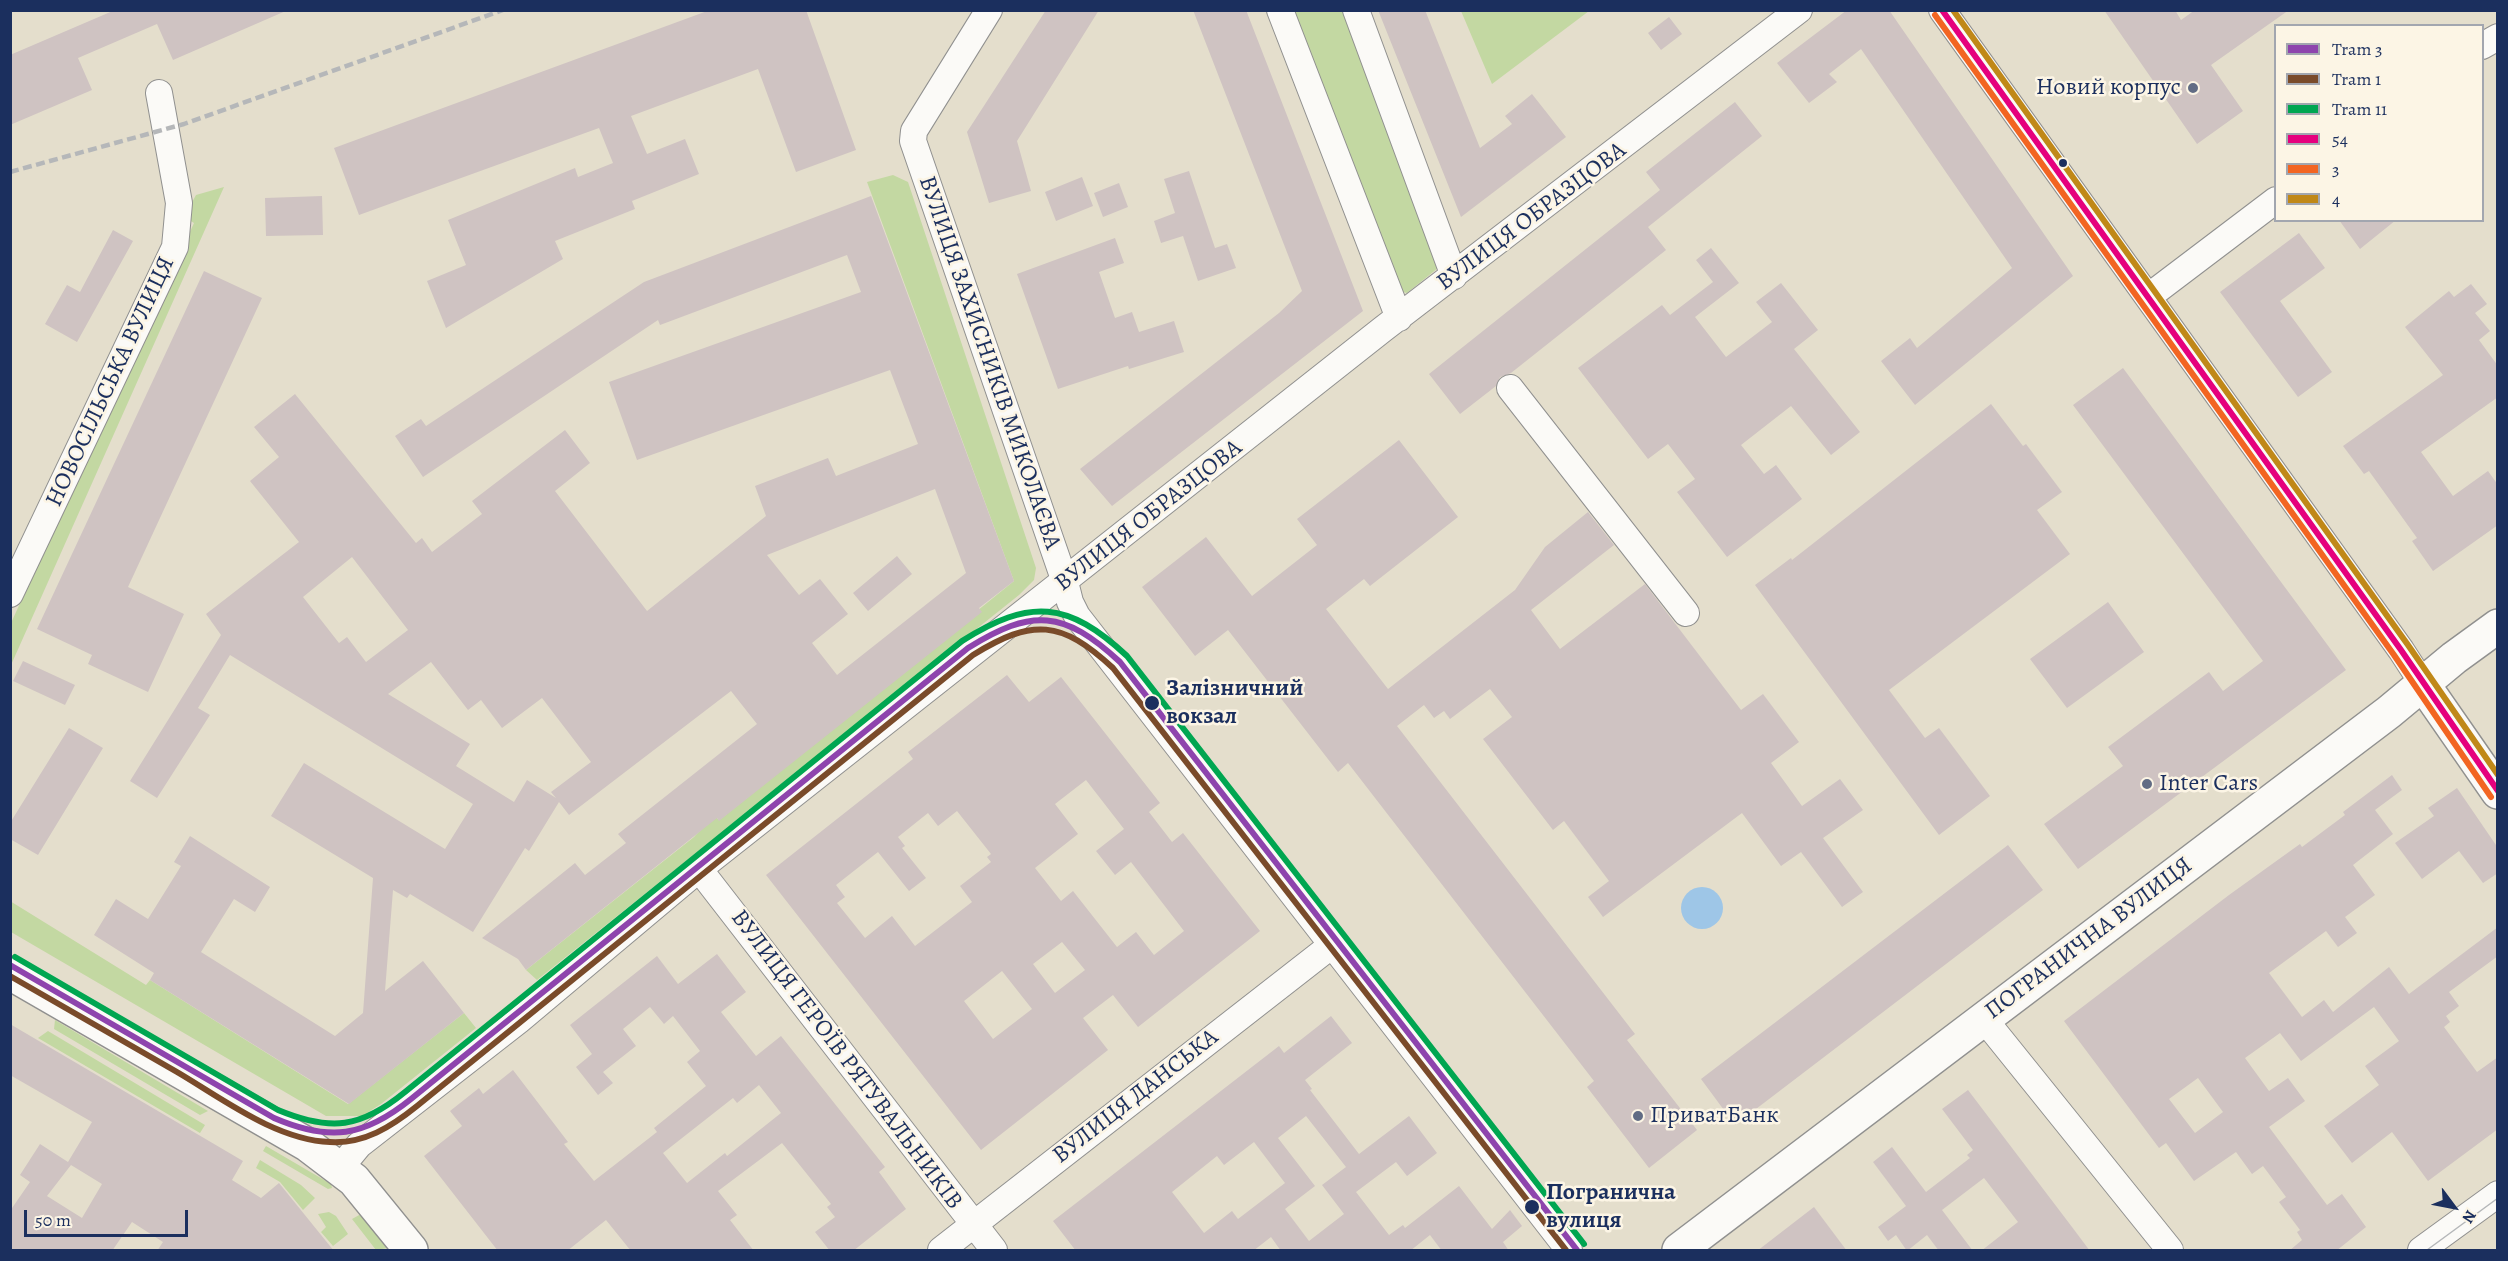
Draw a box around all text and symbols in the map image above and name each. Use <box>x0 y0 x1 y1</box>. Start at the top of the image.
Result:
legend <box>2274 24 2484 222</box>
text: Tram 3 <box>2332 37 2382 61</box>
text: Tram 1 <box>2332 67 2381 91</box>
place label: Новий корпус <box>2036 74 2181 102</box>
marker: Новий корпус <box>2186 81 2200 95</box>
text: Tram 11 <box>2332 97 2387 121</box>
text: 54 <box>2332 127 2348 151</box>
street label: ВУЛИЦЯ ОБРАЗЦОВА <box>1432 136 1632 298</box>
unlabelled marker <box>2057 157 2069 169</box>
text: 3 <box>2332 157 2340 181</box>
street label: ВУЛИЦЯ ЗАХИСНИКІВ МИКОЛАЄВА <box>911 172 1067 554</box>
text: 4 <box>2332 187 2340 211</box>
street label: НОВОСІЛЬСЬКА ВУЛИЦЯ <box>40 252 182 512</box>
street label: ВУЛИЦЯ ОБРАЗЦОВА <box>1050 434 1248 598</box>
place label: Залізничний вокзал <box>1166 675 1303 731</box>
marker: Залізничний вокзал <box>1143 694 1161 712</box>
place label: Inter Cars <box>2159 770 2258 798</box>
marker: Inter Cars <box>2140 777 2154 791</box>
street label: ПОГРАНИЧНА ВУЛИЦЯ <box>1980 852 2198 1026</box>
street label: ВУЛИЦЯ ГЕРОЇВ РЯТУВАЛЬНИКІВ <box>724 905 968 1215</box>
street label: ВУЛИЦЯ ДАНСЬКА <box>1048 1023 1224 1171</box>
place label: ПриватБанк <box>1650 1102 1779 1130</box>
marker: ПриватБанк <box>1631 1109 1645 1123</box>
north arrow <box>2424 1177 2484 1237</box>
place label: Погранична вулиця <box>1546 1179 1676 1235</box>
scale bar <box>27 1198 190 1236</box>
marker: Погранична вулиця <box>1523 1198 1541 1216</box>
text: N <box>2457 1206 2482 1227</box>
text: 50 m <box>35 1208 71 1232</box>

